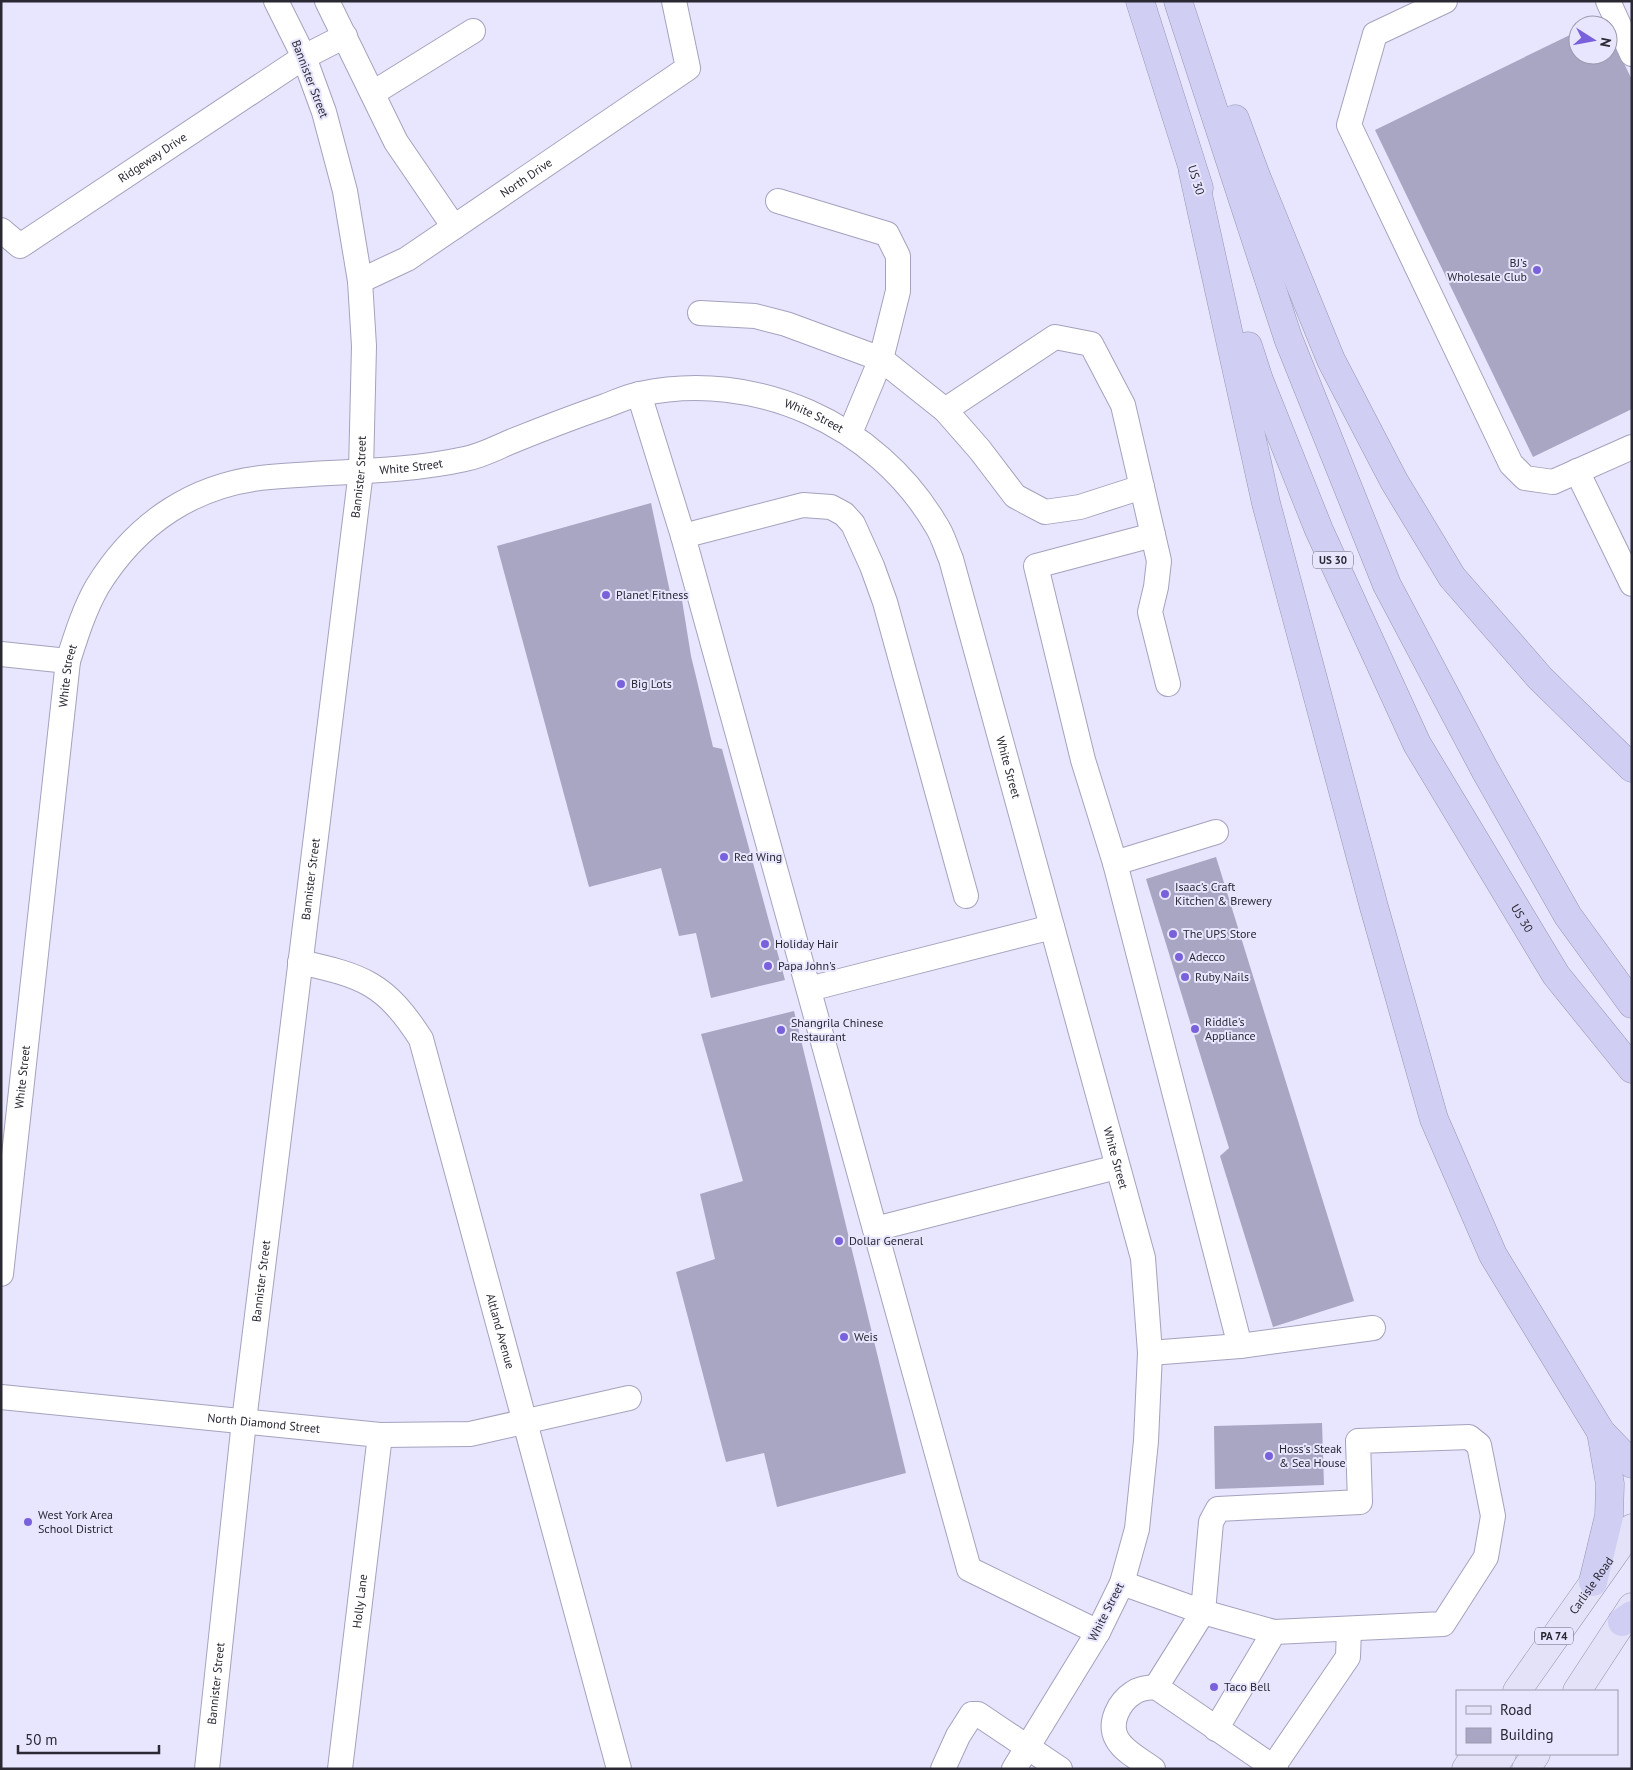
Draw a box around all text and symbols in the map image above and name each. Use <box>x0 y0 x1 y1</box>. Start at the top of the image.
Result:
north arrow <box>1568 15 1618 65</box>
text: N <box>1596 36 1615 49</box>
street label: Bannister Street <box>289 38 332 120</box>
street label: Ridgeway Drive <box>115 129 189 186</box>
street label: North Drive <box>497 155 555 201</box>
street label: US 30 <box>1185 163 1208 197</box>
place label: BJ's Wholesale Club <box>1447 255 1527 284</box>
marker: BJ's Wholesale Club <box>1531 264 1543 276</box>
street label: White Street <box>782 395 846 436</box>
street label: Bannister Street <box>347 436 369 519</box>
street label: White Street <box>379 455 444 477</box>
road number: US 30 <box>1313 552 1353 568</box>
place label: Planet Fitness <box>616 587 688 602</box>
marker: Planet Fitness <box>600 589 612 601</box>
street label: White Street <box>55 642 80 708</box>
place label: Big Lots <box>631 676 672 691</box>
marker: Big Lots <box>615 678 627 690</box>
street label: White Street <box>993 735 1024 800</box>
street label: Bannister Street <box>298 837 323 921</box>
place label: Red Wing <box>734 849 782 864</box>
marker: Red Wing <box>718 851 730 863</box>
place label: Isaac's Craft Kitchen & Brewery <box>1175 879 1272 908</box>
marker: Isaac's Craft Kitchen & Brewery <box>1159 888 1171 900</box>
street label: US 30 <box>1508 901 1537 935</box>
place label: The UPS Store <box>1183 926 1257 941</box>
marker: The UPS Store <box>1167 928 1179 940</box>
place label: Holiday Hair <box>775 936 838 951</box>
marker: Holiday Hair <box>759 938 771 950</box>
place label: Adecco <box>1189 949 1225 964</box>
marker: Adecco <box>1173 951 1185 963</box>
place label: Papa John's <box>778 958 836 973</box>
marker: Papa John's <box>762 960 774 972</box>
place label: Ruby Nails <box>1195 969 1249 984</box>
marker: Ruby Nails <box>1179 971 1191 983</box>
place label: Riddle's Appliance <box>1205 1014 1255 1043</box>
place label: Shangrila Chinese Restaurant <box>791 1015 883 1044</box>
marker: Riddle's Appliance <box>1189 1023 1201 1035</box>
marker: Shangrila Chinese Restaurant <box>775 1024 787 1036</box>
street label: White Street <box>11 1045 33 1110</box>
street label: White Street <box>1100 1125 1132 1190</box>
place label: Dollar General <box>849 1233 924 1248</box>
marker: Dollar General <box>833 1235 845 1247</box>
street label: Bannister Street <box>248 1239 273 1323</box>
street label: Altland Avenue <box>483 1292 518 1370</box>
place label: Weis <box>854 1329 878 1344</box>
marker: Weis <box>838 1331 850 1343</box>
street label: North Diamond Street <box>207 1410 321 1436</box>
place label: Hoss's Steak & Sea House <box>1279 1441 1346 1470</box>
marker: Hoss's Steak & Sea House <box>1263 1450 1275 1462</box>
place label: West York Area School District <box>38 1507 113 1536</box>
marker: West York Area School District <box>22 1516 34 1528</box>
street label: Carlisle Road <box>1566 1554 1616 1617</box>
street label: Holly Lane <box>349 1573 370 1629</box>
street label: White Street <box>1084 1580 1127 1644</box>
road number: PA 74 <box>1535 1628 1573 1644</box>
street label: Bannister Street <box>204 1642 227 1725</box>
place label: Taco Bell <box>1224 1679 1271 1694</box>
marker: Taco Bell <box>1208 1681 1220 1693</box>
legend <box>1456 1690 1618 1755</box>
text: Road <box>1500 1700 1532 1719</box>
scale bar <box>18 1722 159 1754</box>
text: Building <box>1500 1725 1554 1744</box>
text: 50 m <box>25 1730 58 1749</box>

